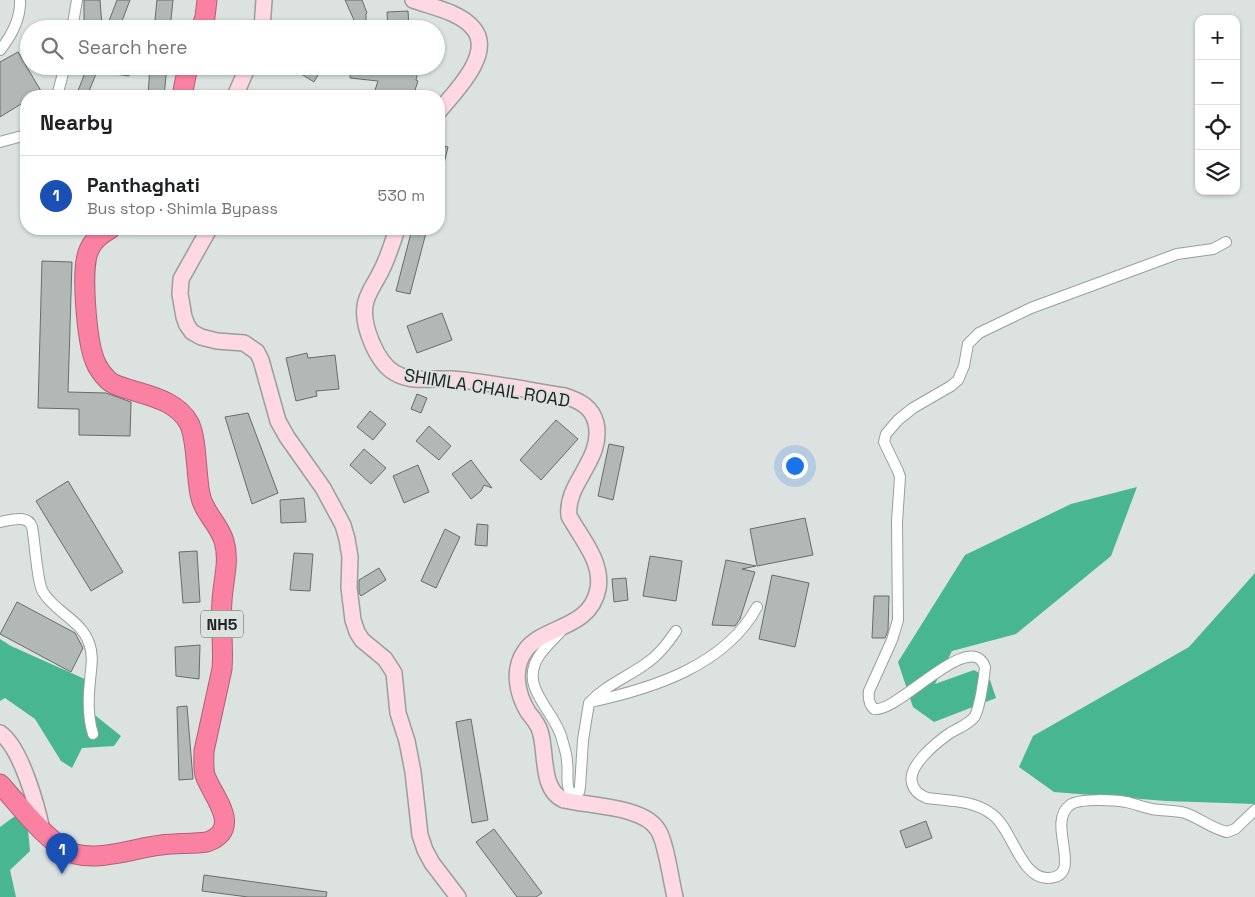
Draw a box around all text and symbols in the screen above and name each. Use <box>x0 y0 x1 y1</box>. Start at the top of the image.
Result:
map controls <box>1195 15 1240 195</box>
button: + <box>1195 15 1240 60</box>
search box <box>20 20 445 75</box>
icon: search <box>38 34 66 62</box>
text: Search here <box>78 35 188 60</box>
button: − <box>1195 60 1240 105</box>
button: locate <box>1195 105 1240 150</box>
text: Nearby <box>40 109 113 136</box>
button: layers <box>1195 150 1240 195</box>
text: Panthaghati <box>87 173 200 198</box>
text: 1 <box>52 185 60 206</box>
text: 530 m <box>378 185 425 206</box>
text: Bus stop · Shimla Bypass <box>87 198 278 219</box>
street label: SHIMLA CHAIL ROAD <box>402 363 572 412</box>
your location <box>782 453 808 479</box>
road number: NH5 <box>201 610 243 638</box>
pin: 1 <box>46 833 78 874</box>

